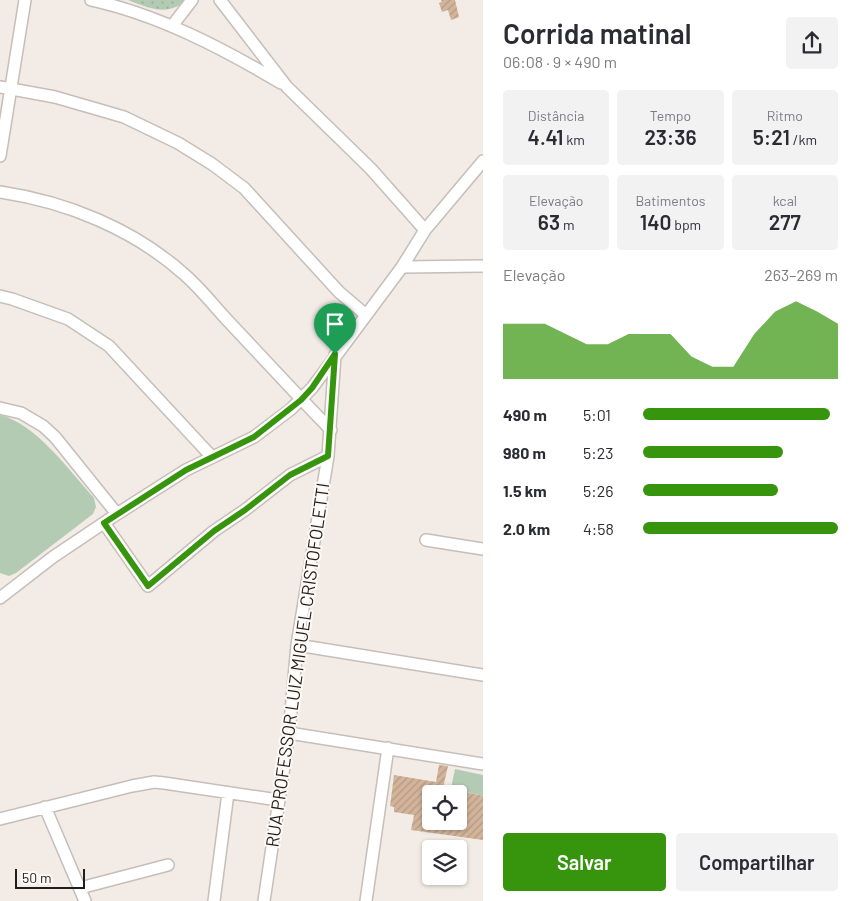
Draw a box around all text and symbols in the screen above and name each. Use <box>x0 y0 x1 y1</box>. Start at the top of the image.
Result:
text: Corrida matinal <box>503 16 691 50</box>
button: share <box>786 17 838 69</box>
text: 06:08 · 9 × 490 m <box>503 52 617 71</box>
text: Distância <box>528 107 584 124</box>
text: Tempo <box>650 107 691 124</box>
text: Ritmo <box>767 107 803 124</box>
text: 4.41 <box>528 124 563 149</box>
text: 23:36 <box>644 124 697 149</box>
text: 5:21 <box>753 124 790 149</box>
text: km <box>563 131 585 148</box>
text: /km <box>790 131 817 148</box>
text: Elevação <box>529 192 583 209</box>
text: Batimentos <box>635 192 706 209</box>
text: kcal <box>773 192 797 209</box>
text: 63 <box>538 209 560 234</box>
text: 140 <box>640 209 671 234</box>
text: 277 <box>769 209 801 234</box>
text: m <box>560 216 574 233</box>
text: bpm <box>671 216 701 233</box>
text: Elevação <box>503 265 565 284</box>
text: 263–269 m <box>764 265 838 284</box>
pin <box>314 303 356 354</box>
icon: arrive <box>321 310 349 338</box>
text: 490 m <box>503 405 547 424</box>
text: 5:01 <box>583 405 611 424</box>
text: 980 m <box>503 443 546 462</box>
text: 5:23 <box>583 443 613 462</box>
street label: RUA PROFESSOR LUIZ MIGUEL CRISTOFOLETTI <box>261 481 333 849</box>
text: 1.5 km <box>503 481 547 500</box>
text: 5:26 <box>583 481 613 500</box>
text: 2.0 km <box>503 519 550 538</box>
text: 4:58 <box>583 519 614 538</box>
map controls <box>422 785 467 885</box>
button: locate <box>422 785 467 830</box>
button: Salvar <box>503 833 666 891</box>
button: Compartilhar <box>676 833 838 891</box>
button: layers <box>422 840 467 885</box>
scale bar <box>15 866 85 889</box>
text: 50 m <box>22 869 51 886</box>

